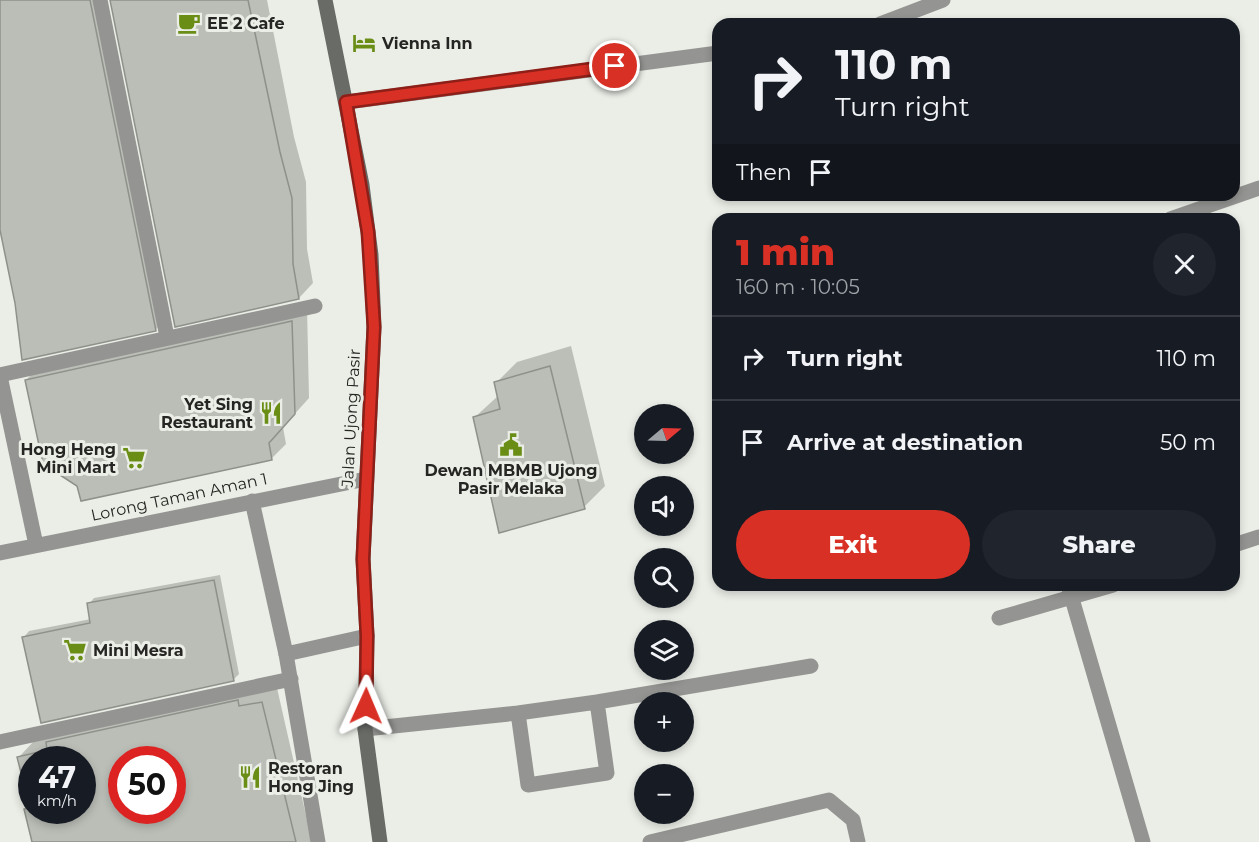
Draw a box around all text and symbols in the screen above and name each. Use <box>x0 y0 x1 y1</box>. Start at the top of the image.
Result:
cafe icon: EE 2 Cafe <box>176 10 202 36</box>
place label: EE 2 Cafe <box>207 14 285 33</box>
hotel icon: Vienna Inn <box>351 30 377 56</box>
place label: Vienna Inn <box>381 34 473 53</box>
text: 110 m <box>835 38 952 90</box>
pin <box>589 40 640 91</box>
icon: right <box>736 42 814 120</box>
icon: arrive <box>598 49 631 82</box>
text: Turn right <box>835 90 970 123</box>
icon: arrive <box>804 156 837 189</box>
text: Then <box>736 159 792 186</box>
text: 1 min <box>736 230 835 274</box>
button: close <box>1153 233 1216 296</box>
text: 160 m · 10:05 <box>736 275 860 299</box>
icon: right <box>736 342 769 375</box>
text: Turn right <box>787 345 902 372</box>
text: 110 m <box>1156 345 1216 372</box>
street label: Jalan Ujong Pasir <box>338 348 364 489</box>
place label: Yet Sing Restaurant <box>161 395 253 432</box>
restaurant icon: Yet Sing Restaurant <box>258 400 284 426</box>
north arrow <box>634 404 694 464</box>
map controls <box>634 404 694 824</box>
icon: arrive <box>736 426 769 459</box>
text: Arrive at destination <box>787 429 1023 456</box>
text: 50 m <box>1160 429 1216 456</box>
public building icon: Dewan MBMB Ujong Pasir Melaka <box>498 432 524 458</box>
place label: Hong Heng Mini Mart <box>20 440 116 477</box>
supermarket icon: Hong Heng Mini Mart <box>121 445 147 471</box>
place label: Dewan MBMB Ujong Pasir Melaka <box>424 461 598 498</box>
street label: Lorong Taman Aman 1 <box>89 469 269 525</box>
button: sound <box>634 476 694 536</box>
button: Exit <box>736 510 970 579</box>
button: Share <box>982 510 1216 579</box>
button: search <box>634 548 694 608</box>
button: layers <box>634 620 694 680</box>
supermarket icon: Mini Mesra <box>62 637 88 663</box>
place label: Mini Mesra <box>93 641 184 660</box>
position arrow <box>334 674 398 738</box>
button: + <box>634 692 694 752</box>
speed limit sign: 50 <box>108 746 186 824</box>
text: 47 <box>38 759 76 796</box>
place label: Restoran Hong Jing <box>268 759 354 796</box>
restaurant icon: Restoran Hong Jing <box>237 764 263 790</box>
button: − <box>634 764 694 824</box>
text: km/h <box>37 791 77 810</box>

